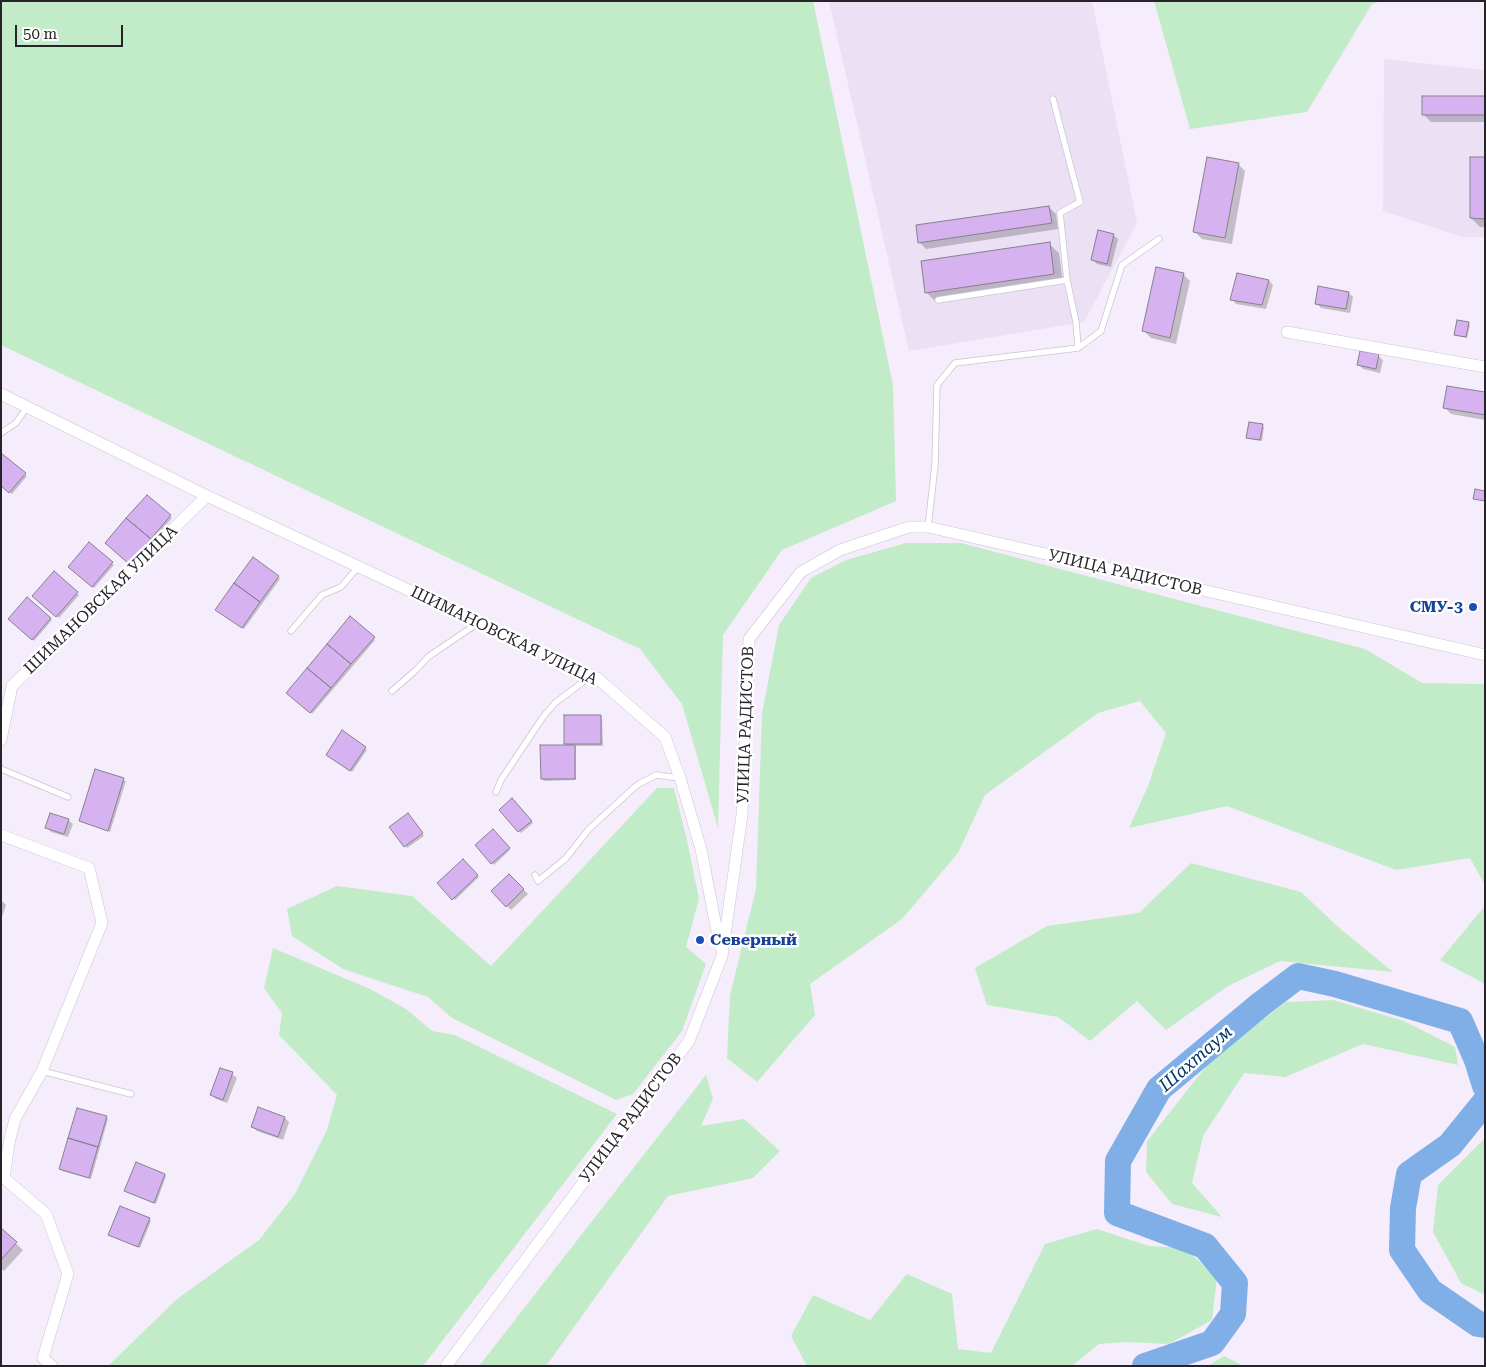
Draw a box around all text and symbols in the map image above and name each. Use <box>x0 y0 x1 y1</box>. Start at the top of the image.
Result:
scale bar <box>18 15 125 47</box>
text: 50 m <box>23 25 57 43</box>
street label: ШИМАНОВСКАЯ УЛИЦА <box>20 522 182 678</box>
street label: УЛИЦА РАДИСТОВ <box>1046 546 1204 600</box>
street label: ШИМАНОВСКАЯ УЛИЦА <box>407 582 601 690</box>
place label: СМУ-3 <box>1410 597 1463 617</box>
marker: СМУ-3 <box>1467 601 1479 613</box>
street label: УЛИЦА РАДИСТОВ <box>734 646 758 804</box>
place label: Северный <box>710 930 797 950</box>
marker: Северный <box>694 934 706 946</box>
water label: Шахтаум <box>1155 1021 1237 1097</box>
street label: УЛИЦА РАДИСТОВ <box>576 1049 686 1187</box>

